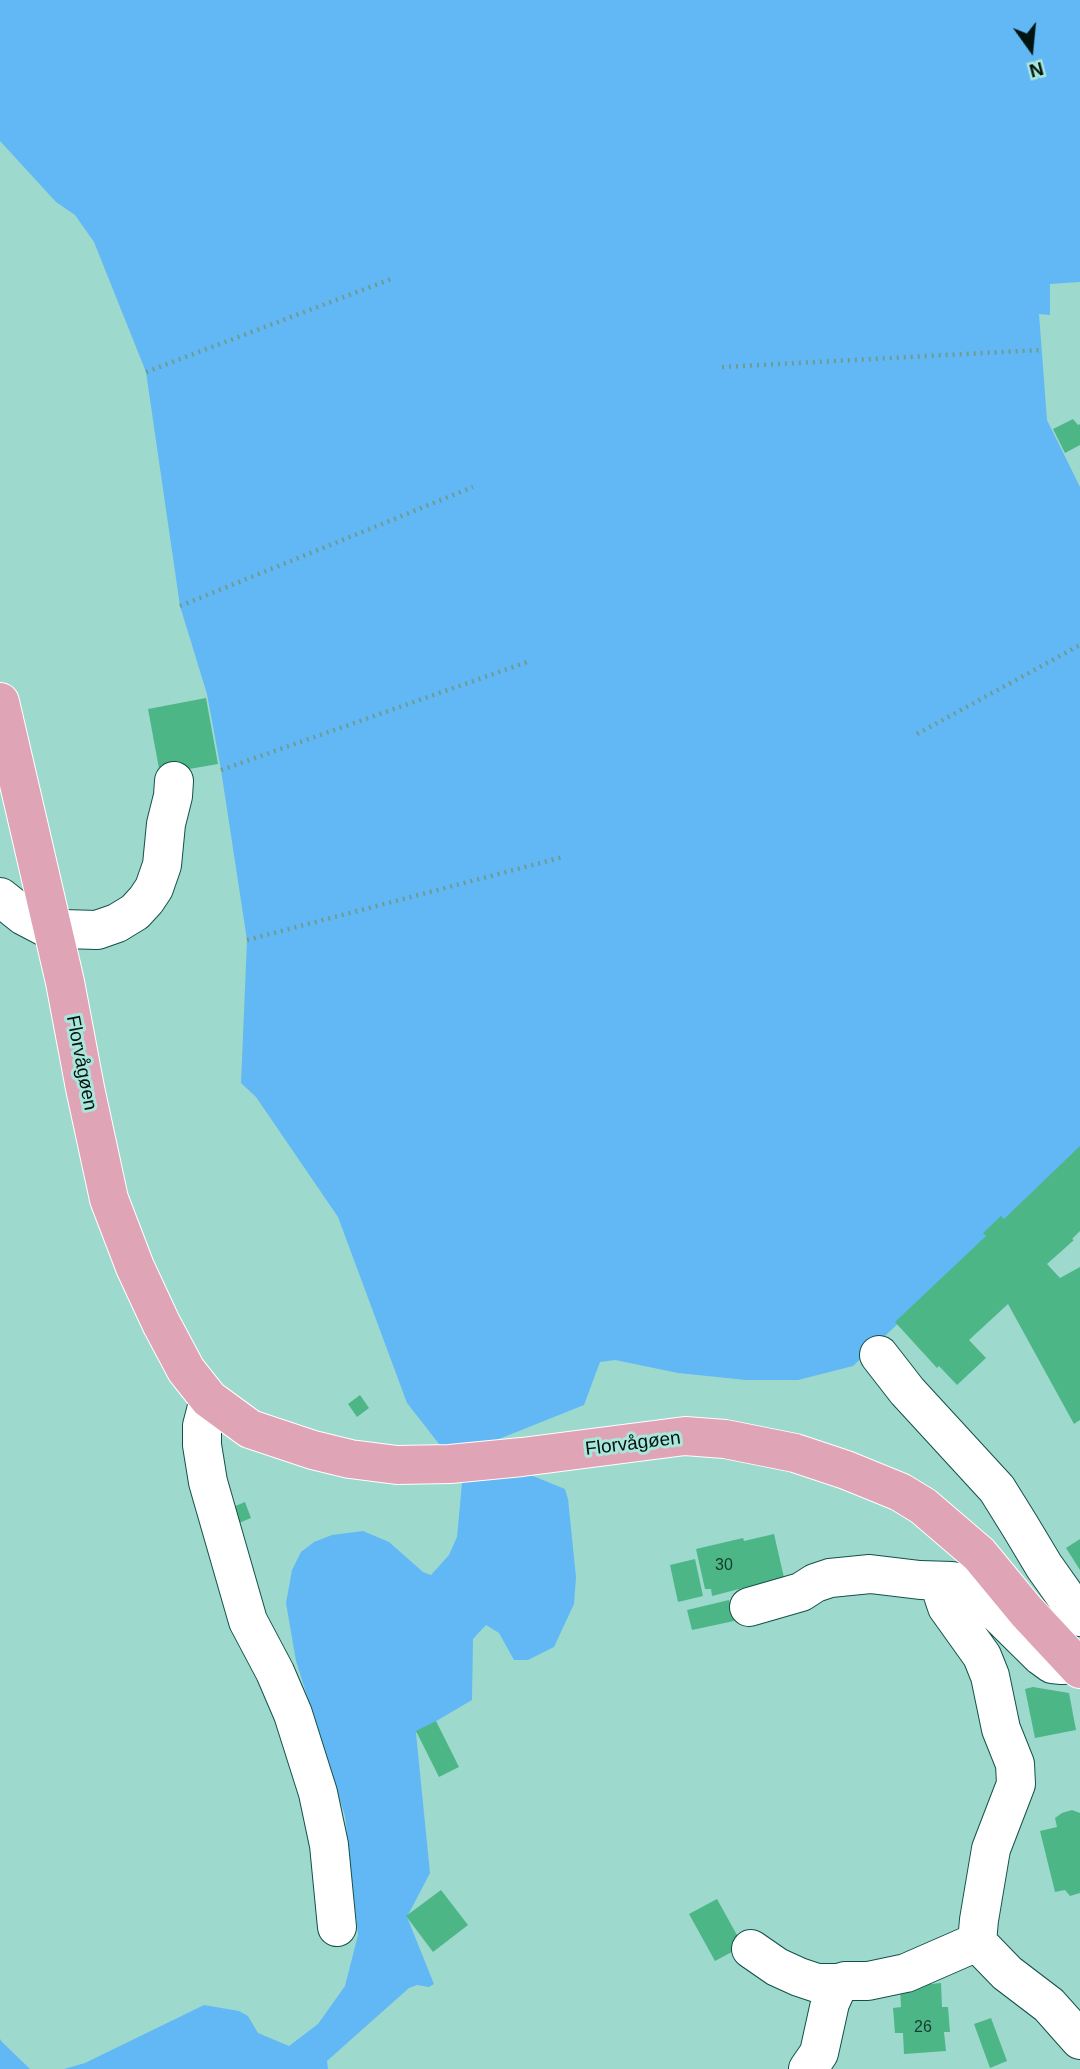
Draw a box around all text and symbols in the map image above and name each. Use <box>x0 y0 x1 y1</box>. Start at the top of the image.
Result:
north arrow <box>996 14 1066 84</box>
text: N <box>1027 58 1046 82</box>
street label: Florvågøen <box>61 1014 101 1112</box>
street label: Florvågøen <box>584 1427 682 1461</box>
house number: 30 <box>715 1556 733 1576</box>
house number: 26 <box>914 2018 932 2038</box>

